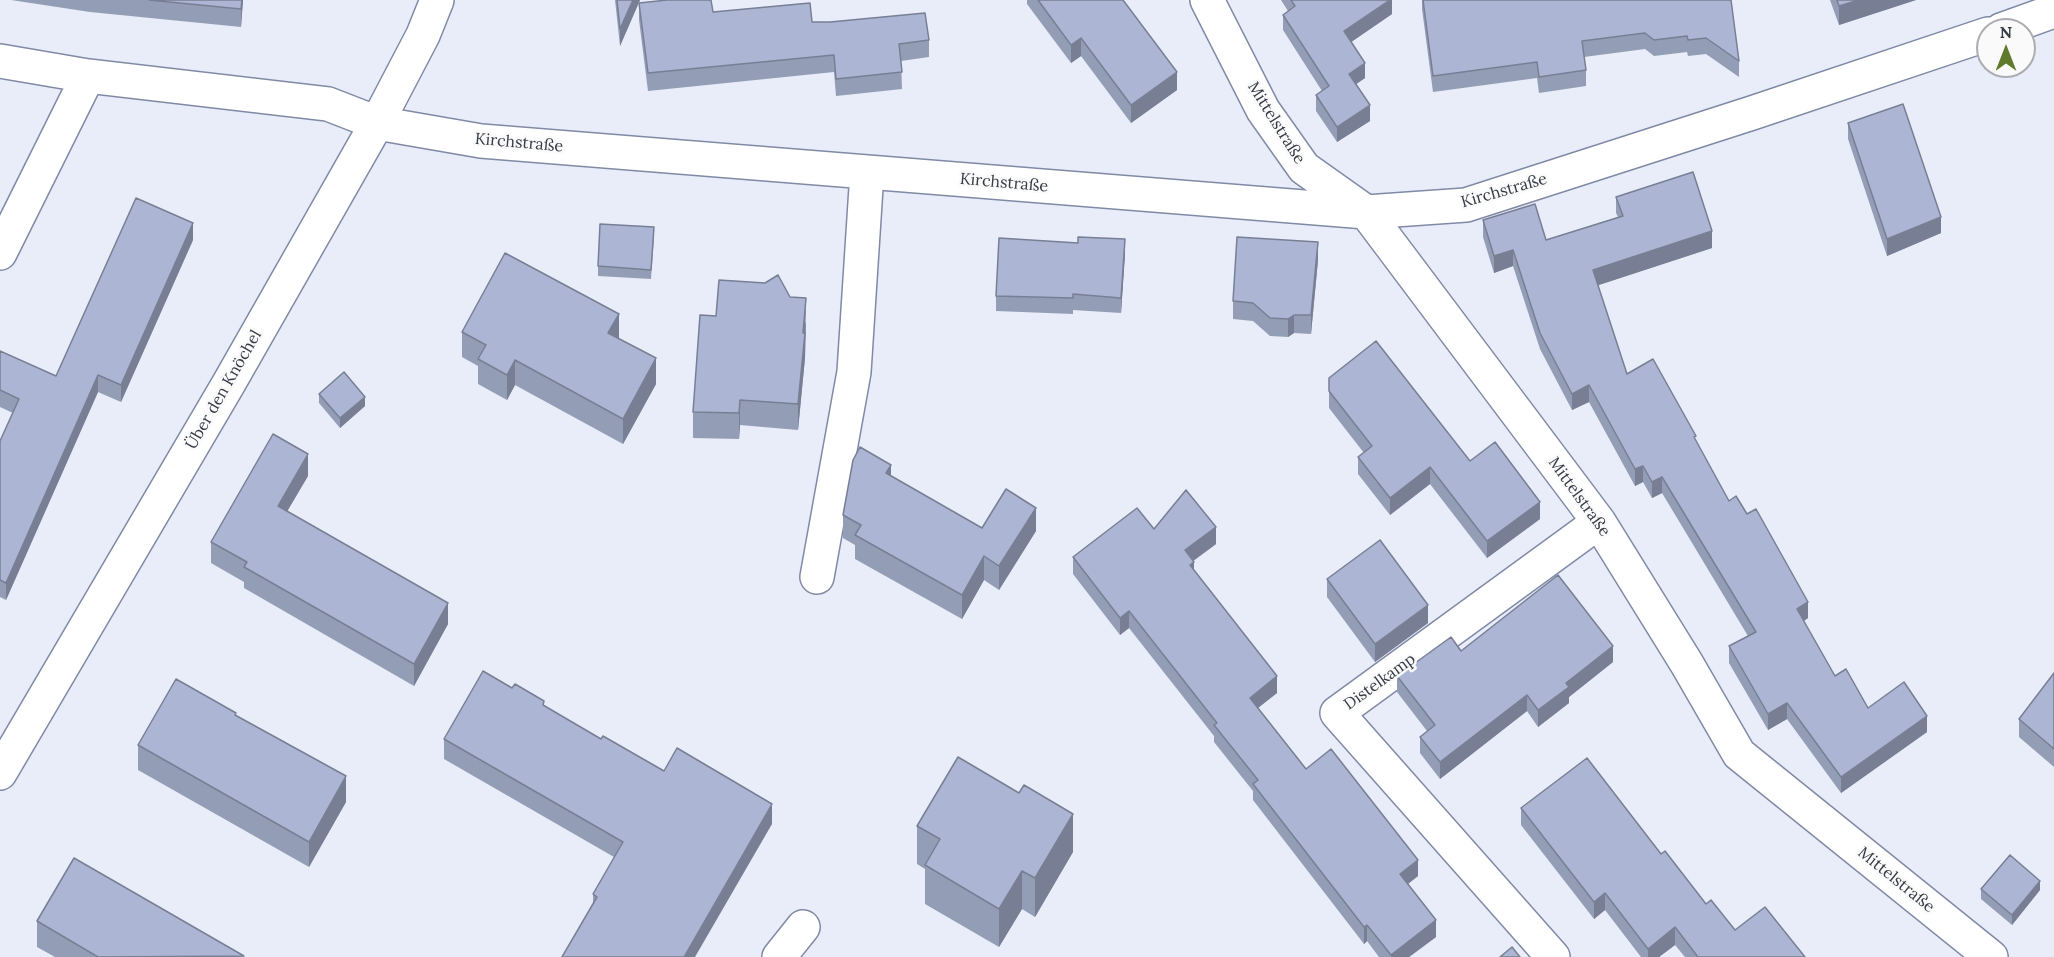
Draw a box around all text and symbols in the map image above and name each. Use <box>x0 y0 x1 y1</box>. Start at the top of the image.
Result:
north arrow <box>1976 18 2036 78</box>
text: N <box>2000 22 2012 42</box>
street label: Mittelstraße <box>1243 78 1309 168</box>
street label: Kirchstraße <box>474 130 564 156</box>
street label: Kirchstraße <box>959 170 1049 196</box>
street label: Kirchstraße <box>1459 170 1549 212</box>
street label: Über den Knöchel <box>182 327 266 453</box>
street label: Mittelstraße <box>1544 454 1614 540</box>
street label: Distelkamp <box>1340 650 1420 714</box>
street label: Mittelstraße <box>1854 843 1938 917</box>

